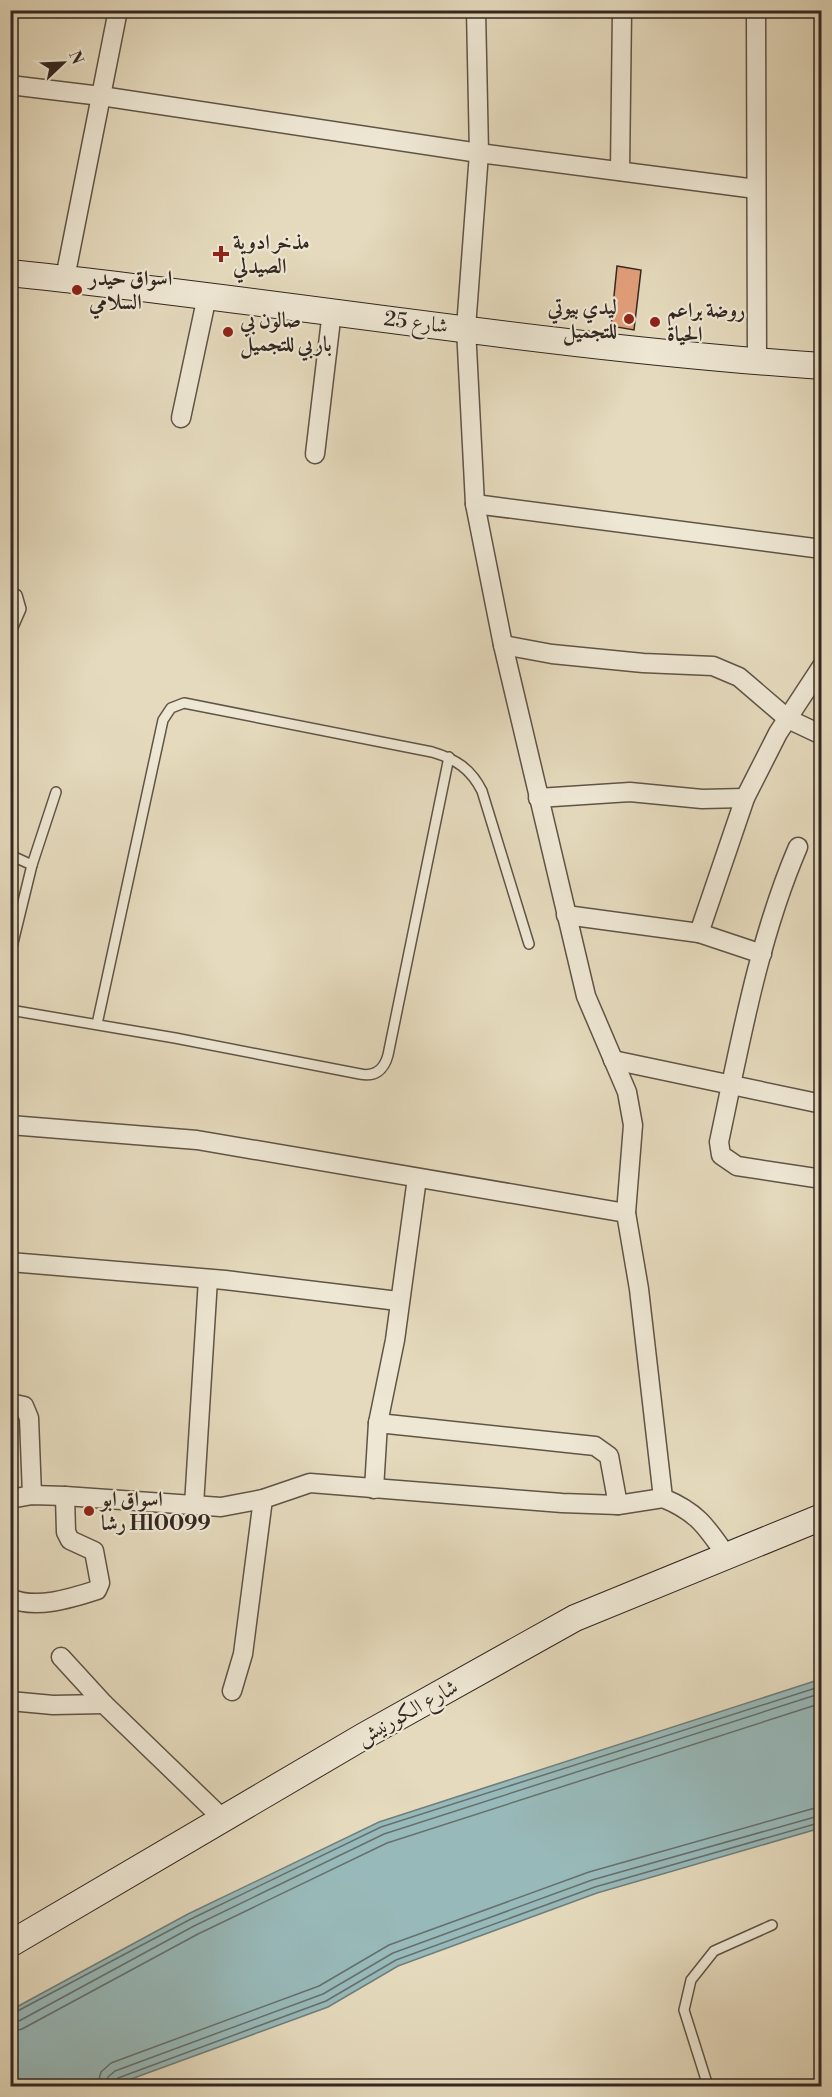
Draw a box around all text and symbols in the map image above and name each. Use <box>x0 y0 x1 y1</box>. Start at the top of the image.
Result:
north arrow <box>33 33 93 93</box>
text: N <box>64 48 88 68</box>
place label: مذخر ادوية الصيدلي <box>232 230 310 284</box>
marker: مذخر ادوية الصيدلي <box>214 247 228 261</box>
place label: اسواق حيدر السلامي <box>87 266 172 320</box>
marker: اسواق حيدر السلامي <box>70 283 84 297</box>
place label: ليدي بيوتي للتجميل <box>547 295 617 346</box>
place label: روضة براعم الحياة <box>667 298 745 348</box>
street label: شارع 25 <box>382 306 449 344</box>
place label: صالون بي باربي للتجميل <box>239 308 332 362</box>
marker: ليدي بيوتي للتجميل <box>622 312 636 326</box>
marker: روضة براعم الحياة <box>648 315 662 329</box>
marker: صالون بي باربي للتجميل <box>221 325 235 339</box>
place label: اسواق ابو رشا Hl0099 <box>99 1487 211 1537</box>
marker: اسواق ابو رشا Hl0099 <box>82 1504 96 1518</box>
street label: شارع الكورنيش <box>352 1674 465 1755</box>

